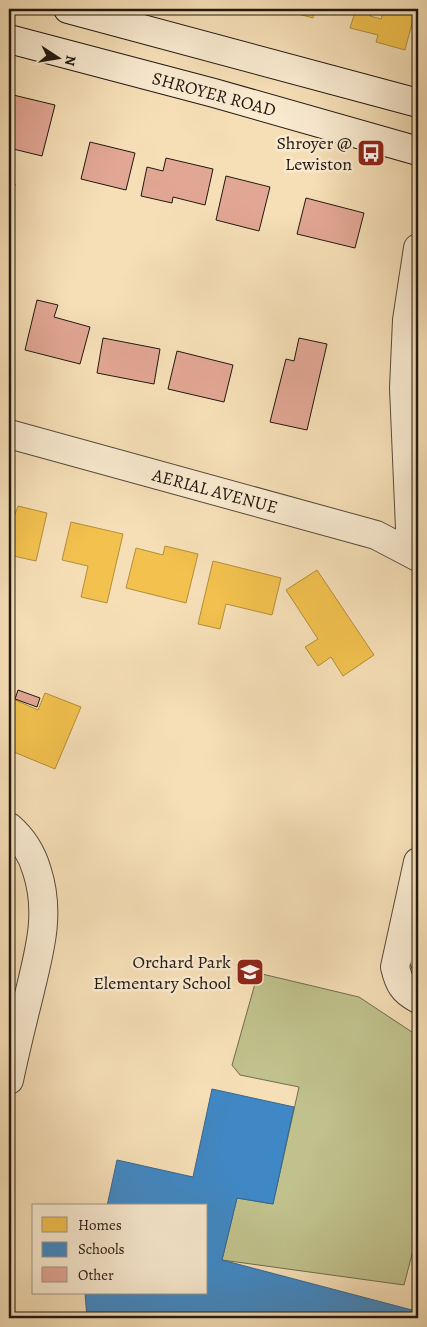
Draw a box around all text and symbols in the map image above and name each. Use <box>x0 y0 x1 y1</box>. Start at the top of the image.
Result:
north arrow <box>32 32 82 82</box>
text: N <box>60 54 81 68</box>
street label: SHROYER ROAD <box>149 66 279 122</box>
place label: Shroyer @ Lewiston <box>276 131 352 176</box>
bus stop icon: Shroyer @ Lewiston <box>356 138 386 168</box>
street label: AERIAL AVENUE <box>149 462 280 519</box>
place label: Orchard Park Elementary School <box>93 950 232 995</box>
school or university icon: Orchard Park Elementary School <box>235 957 265 987</box>
legend <box>32 1204 208 1294</box>
text: Homes <box>78 1215 122 1235</box>
text: Schools <box>78 1239 125 1259</box>
text: Other <box>78 1265 114 1285</box>

